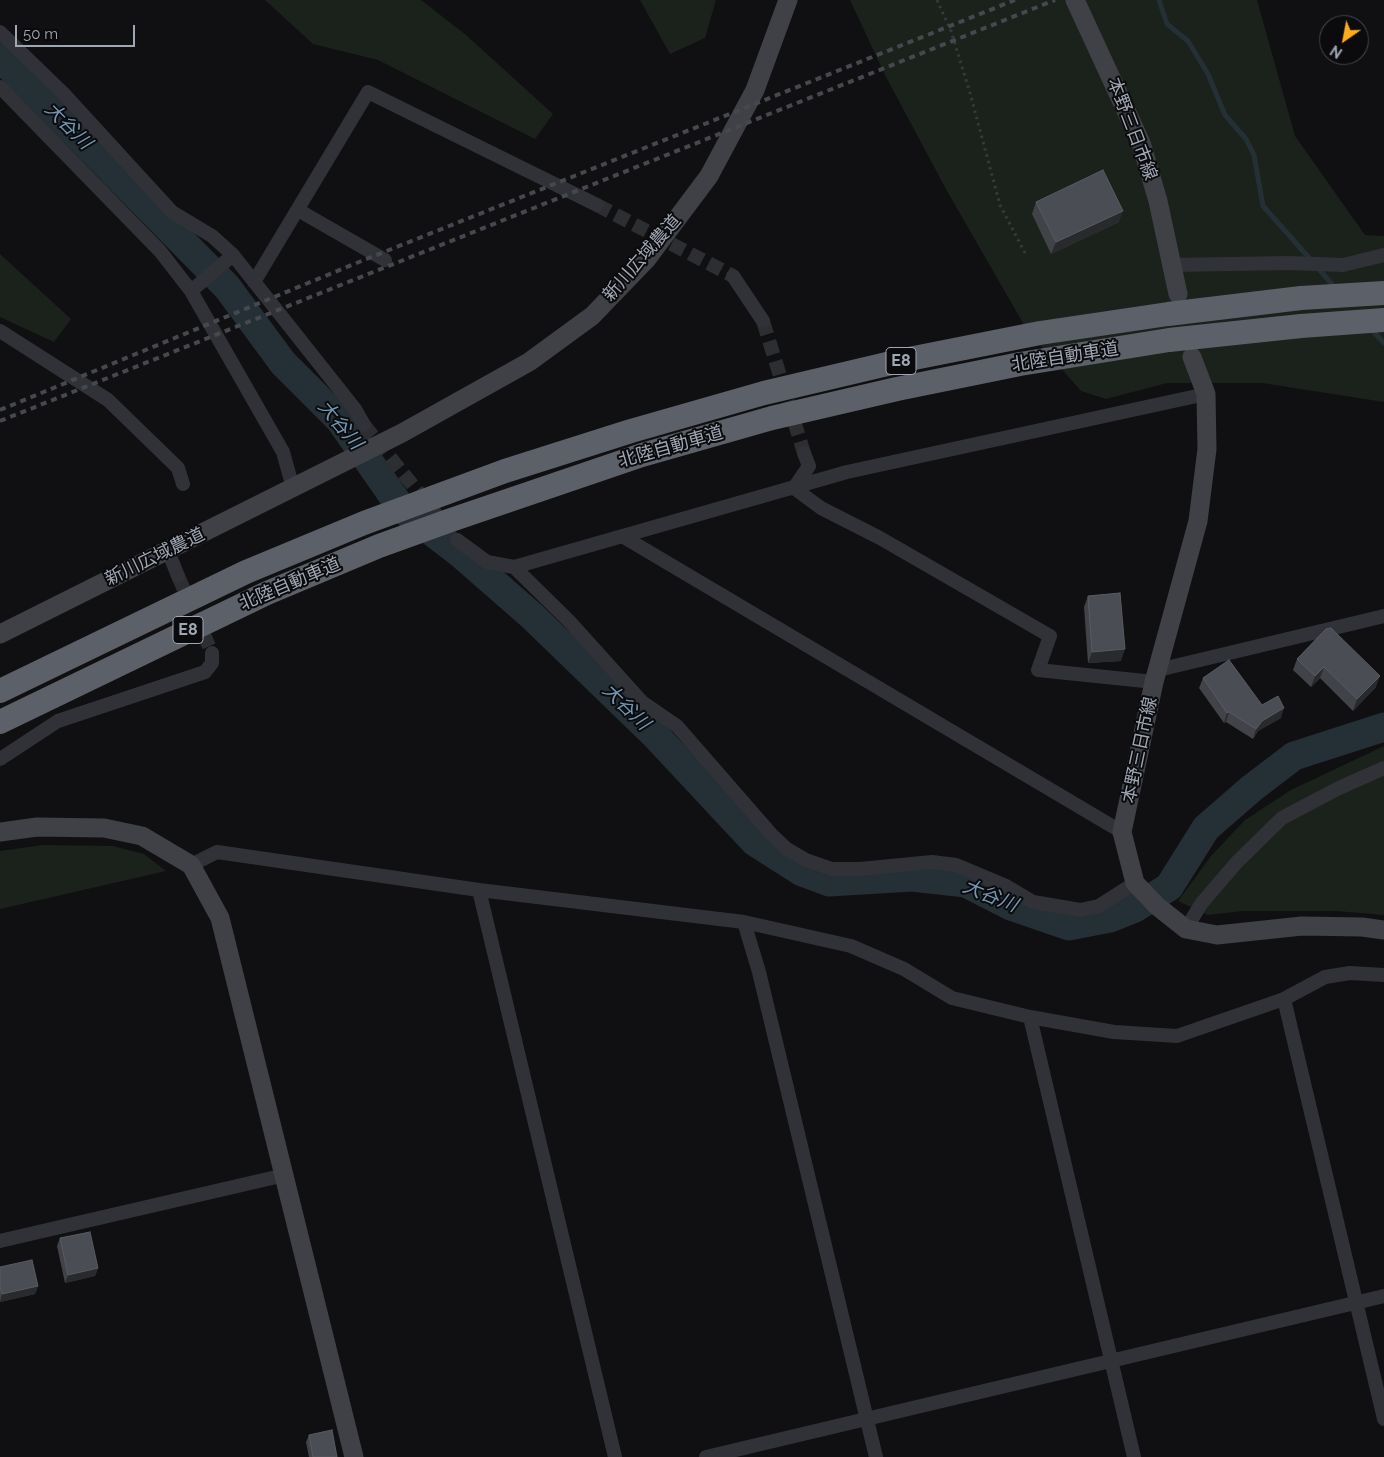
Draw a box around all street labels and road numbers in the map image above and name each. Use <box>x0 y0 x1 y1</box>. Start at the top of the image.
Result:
street label: 本野三日市線 <box>1103 75 1161 183</box>
street label: 新川広域農道 <box>598 210 686 306</box>
street label: 北陸自動車道 <box>1010 338 1120 376</box>
road number: E8 <box>886 348 916 374</box>
street label: 北陸自動車道 <box>616 422 726 472</box>
street label: 新川広域農道 <box>102 524 208 590</box>
street label: 北陸自動車道 <box>236 553 344 615</box>
road number: E8 <box>173 616 203 644</box>
street label: 本野三日市線 <box>1118 695 1162 805</box>

